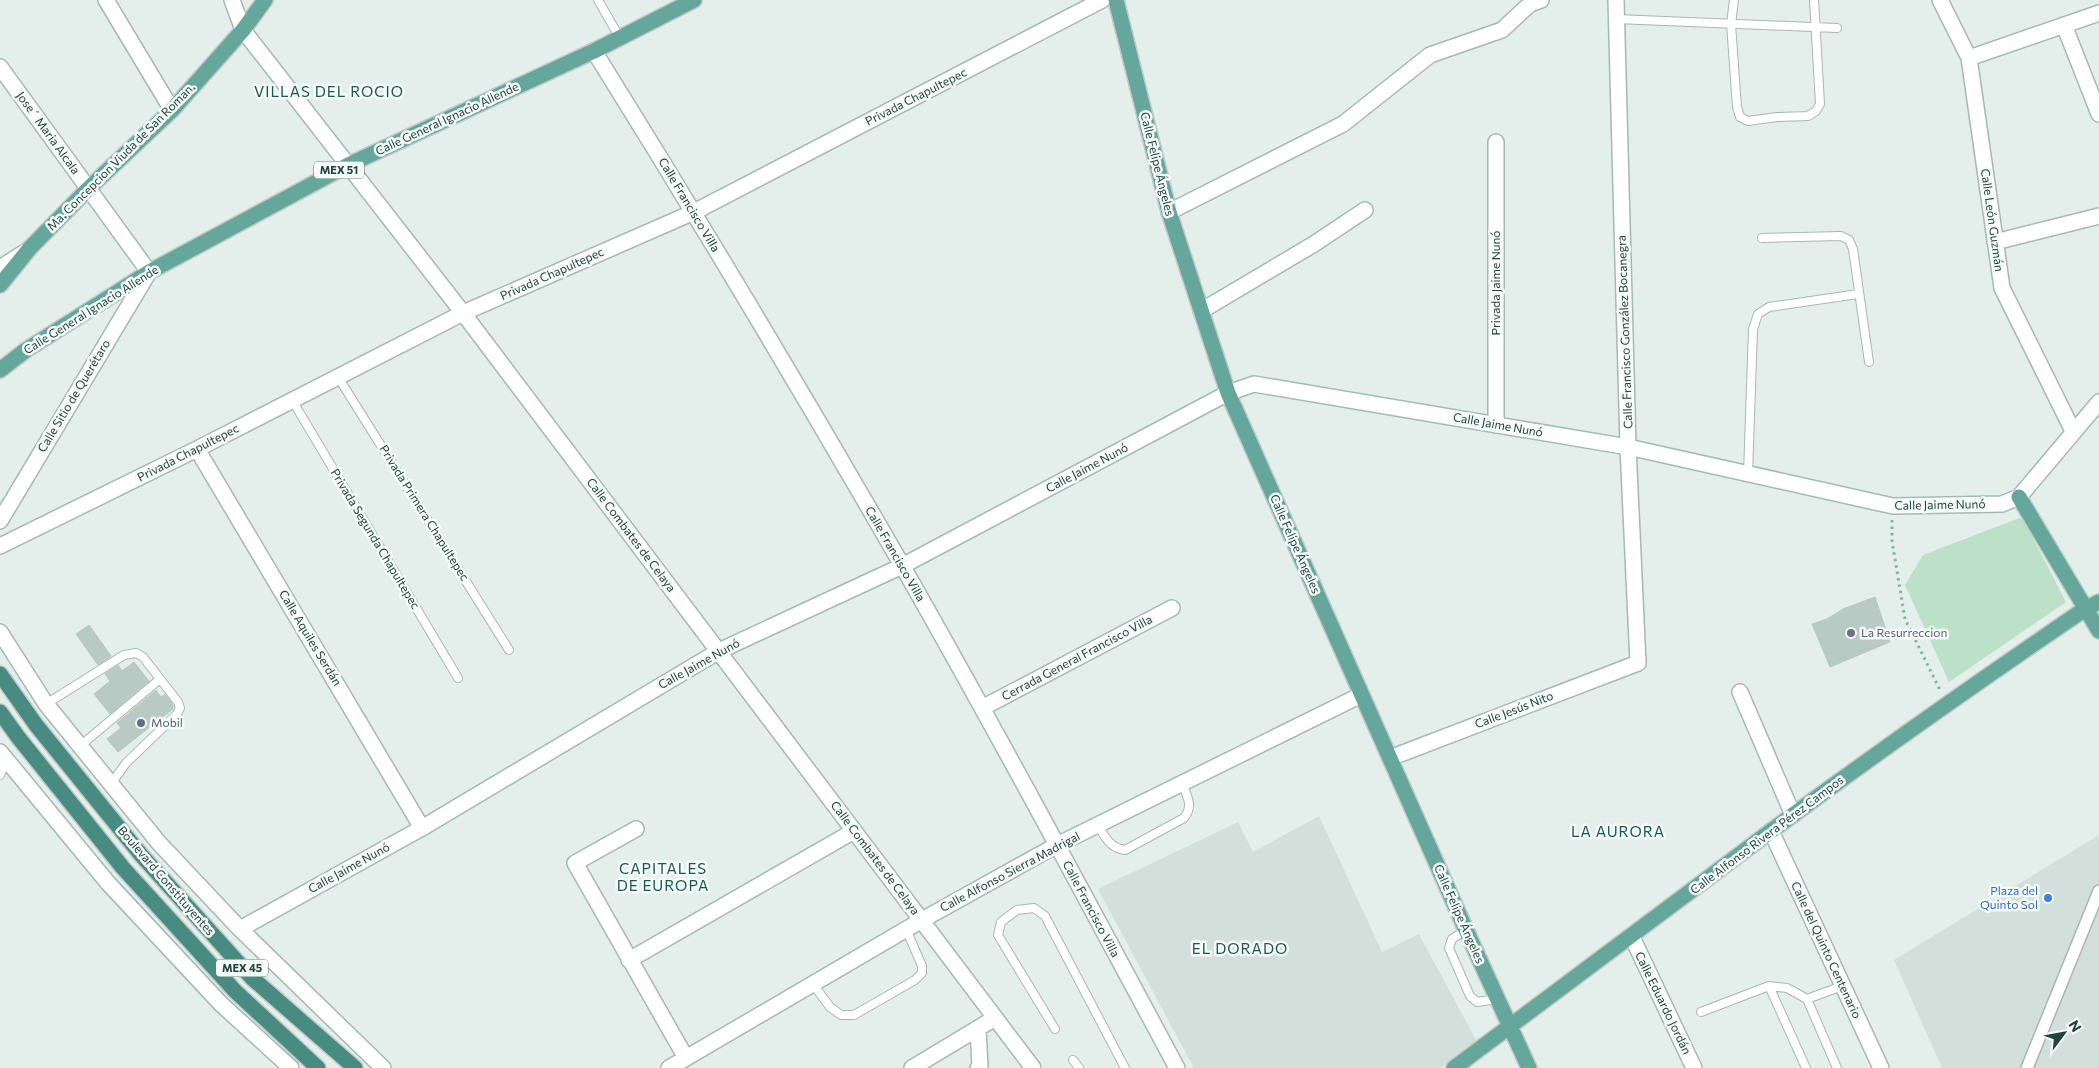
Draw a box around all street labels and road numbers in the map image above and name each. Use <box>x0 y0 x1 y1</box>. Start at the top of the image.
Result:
street label: Privada Chapultepec <box>862 64 969 128</box>
street label: Calle General Ignacio Allende <box>373 79 520 157</box>
street label: Ma. Concepcion Viuda de San Roman. <box>44 80 197 233</box>
street label: Jose´ Maria Alcala <box>13 88 84 177</box>
street label: Calle Felipe Ángeles <box>1138 110 1178 217</box>
street label: Calle Francisco Villa <box>656 155 724 254</box>
road number: MEX 51 <box>314 162 364 178</box>
street label: Calle León Guzmán <box>1979 167 2007 272</box>
street label: Privada Jaime Nunó <box>1488 231 1503 335</box>
street label: Calle Francisco González Bocanegra <box>1614 235 1634 429</box>
street label: Privada Chapultepec <box>498 244 606 302</box>
street label: Calle General Ignacio Allende <box>21 262 160 356</box>
street label: Calle Sitio de Querétaro <box>34 337 112 454</box>
street label: Calle Jaime Nunó <box>1452 409 1544 440</box>
street label: Privada Chapultepec <box>134 420 241 484</box>
street label: Calle Jaime Nunó <box>1043 440 1130 496</box>
street label: Privada Primera Chapultepec <box>377 442 473 583</box>
street label: Privada Segunda Chapultepec <box>328 466 423 611</box>
street label: Calle Combates de Celaya <box>584 475 679 594</box>
street label: Calle Felipe Ángeles <box>1268 492 1324 595</box>
street label: Calle Jaime Nunó <box>1894 496 1986 513</box>
street label: Calle Francisco Villa <box>863 504 929 603</box>
street label: Calle Aquiles Serdán <box>277 587 345 688</box>
street label: Cerrada General Francisco Villa <box>999 611 1154 703</box>
street label: Calle Jaime Nunó <box>655 635 742 692</box>
street label: Calle Jesús Nito <box>1472 688 1555 731</box>
street label: Calle Alfonso Rivera Pérez Campos <box>1687 772 1846 896</box>
street label: Calle Combates de Celaya <box>828 798 923 917</box>
street label: Boulevard Constituyentes <box>116 823 218 938</box>
street label: Calle Alfonso Sierra Madrigal <box>937 828 1082 914</box>
street label: Calle Jaime Nunó <box>305 839 392 896</box>
street label: Calle Francisco Villa <box>1061 858 1123 959</box>
street label: Calle Felipe Ángeles <box>1432 862 1488 965</box>
street label: Calle del Quinto Centenario <box>1789 879 1865 1020</box>
street label: Calle Eduardo Jordán <box>1632 949 1695 1057</box>
road number: MEX 45 <box>216 960 268 976</box>

